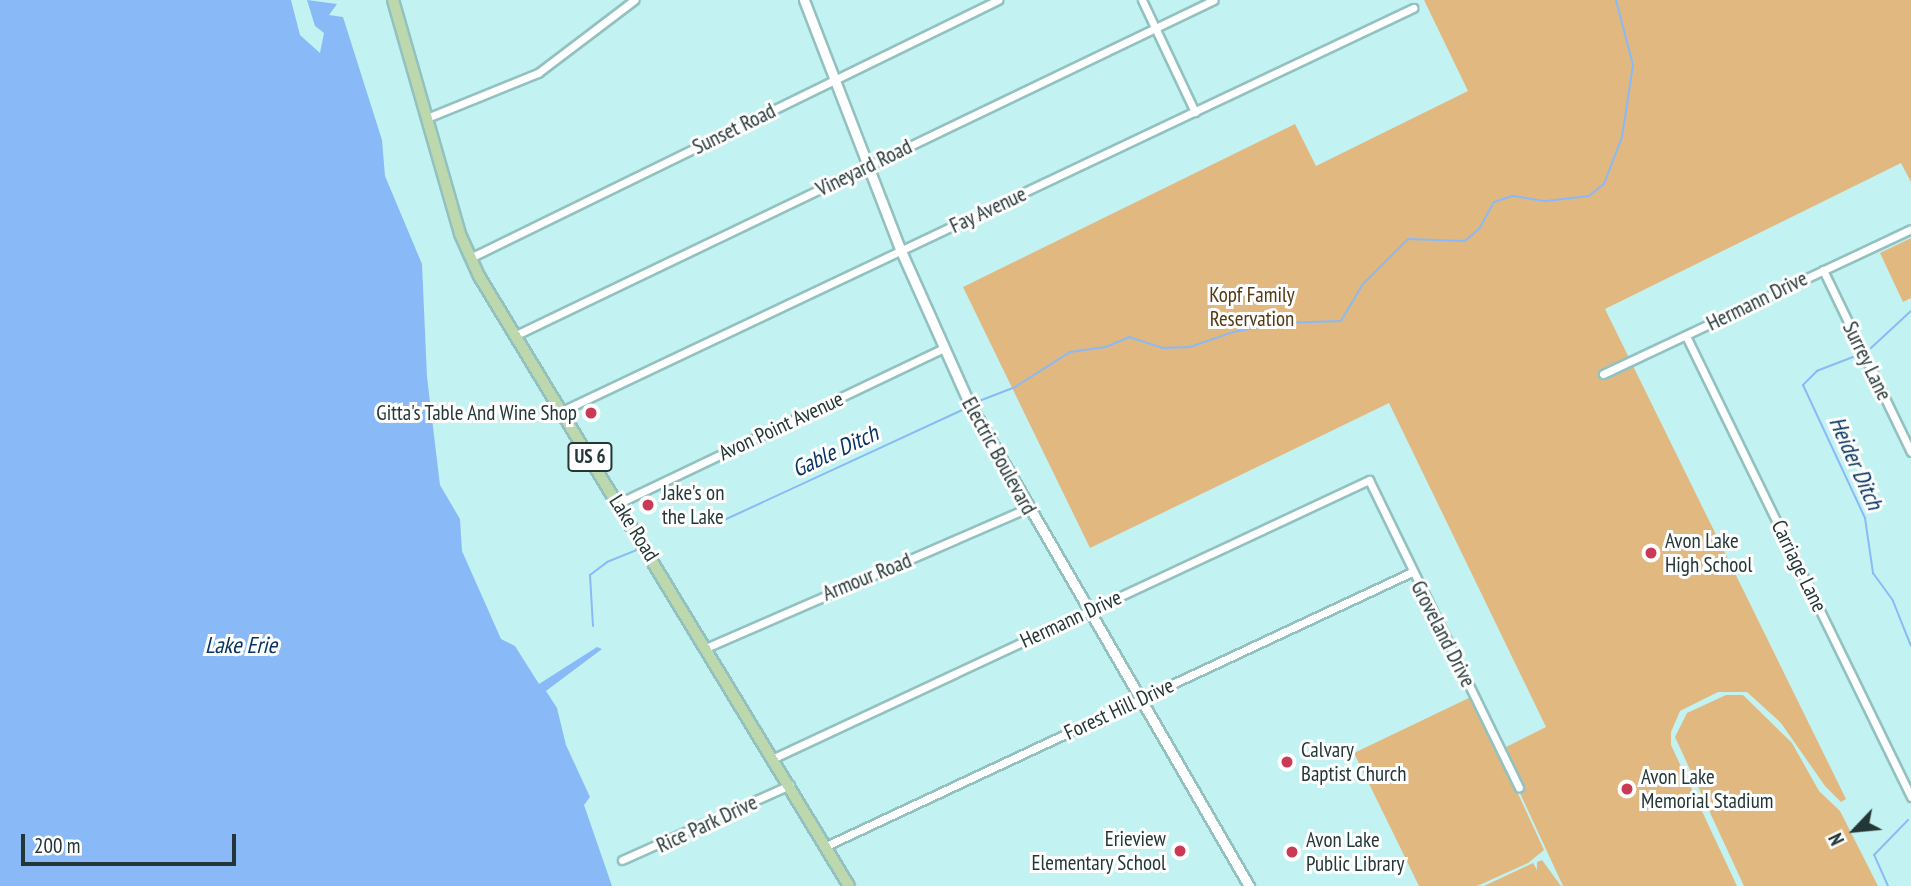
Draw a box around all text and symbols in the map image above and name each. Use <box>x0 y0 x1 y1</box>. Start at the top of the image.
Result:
street label: Sunset Road <box>688 98 780 160</box>
street label: Vineyard Road <box>812 134 916 202</box>
street label: Fay Avenue <box>945 181 1031 239</box>
street label: Hermann Drive <box>1703 266 1811 336</box>
park label: Kopf Family Reservation <box>1209 282 1295 332</box>
street label: Surrey Lane <box>1837 317 1897 405</box>
street label: Avon Point Avenue <box>714 386 848 466</box>
street label: Electric Boulevard <box>956 393 1042 519</box>
place label: Gitta's Table And Wine Shop <box>375 400 577 426</box>
marker: Gitta's Table And Wine Shop <box>583 405 599 421</box>
water label: Heider Ditch <box>1823 412 1889 514</box>
water label: Gable Ditch <box>788 419 882 483</box>
road number: US 6 <box>567 442 613 472</box>
place label: Jake's on the Lake <box>662 480 724 530</box>
street label: Lake Road <box>604 490 664 566</box>
marker: Jake's on the Lake <box>640 497 656 513</box>
street label: Carriage Lane <box>1766 516 1832 616</box>
place label: Avon Lake High School <box>1665 528 1752 578</box>
marker: Avon Lake High School <box>1643 545 1659 561</box>
street label: Armour Road <box>819 548 915 606</box>
street label: Groveland Drive <box>1405 577 1481 691</box>
street label: Hermann Drive <box>1016 585 1126 653</box>
water label: Lake Erie <box>205 631 277 659</box>
street label: Forest Hill Drive <box>1060 673 1178 745</box>
place label: Calvary Baptist Church <box>1301 737 1407 787</box>
marker: Calvary Baptist Church <box>1279 754 1295 770</box>
place label: Avon Lake Memorial Stadium <box>1641 764 1773 814</box>
marker: Avon Lake Memorial Stadium <box>1619 781 1635 797</box>
street label: Rice Park Drive <box>652 790 762 858</box>
north arrow <box>1820 795 1890 865</box>
scale bar <box>24 820 240 864</box>
place label: Erieview Elementary School <box>1031 826 1166 876</box>
place label: Avon Lake Public Library <box>1306 827 1405 877</box>
text: N <box>1823 829 1849 849</box>
text: 200 m <box>34 832 80 859</box>
marker: Erieview Elementary School <box>1172 843 1188 859</box>
marker: Avon Lake Public Library <box>1284 844 1300 860</box>

